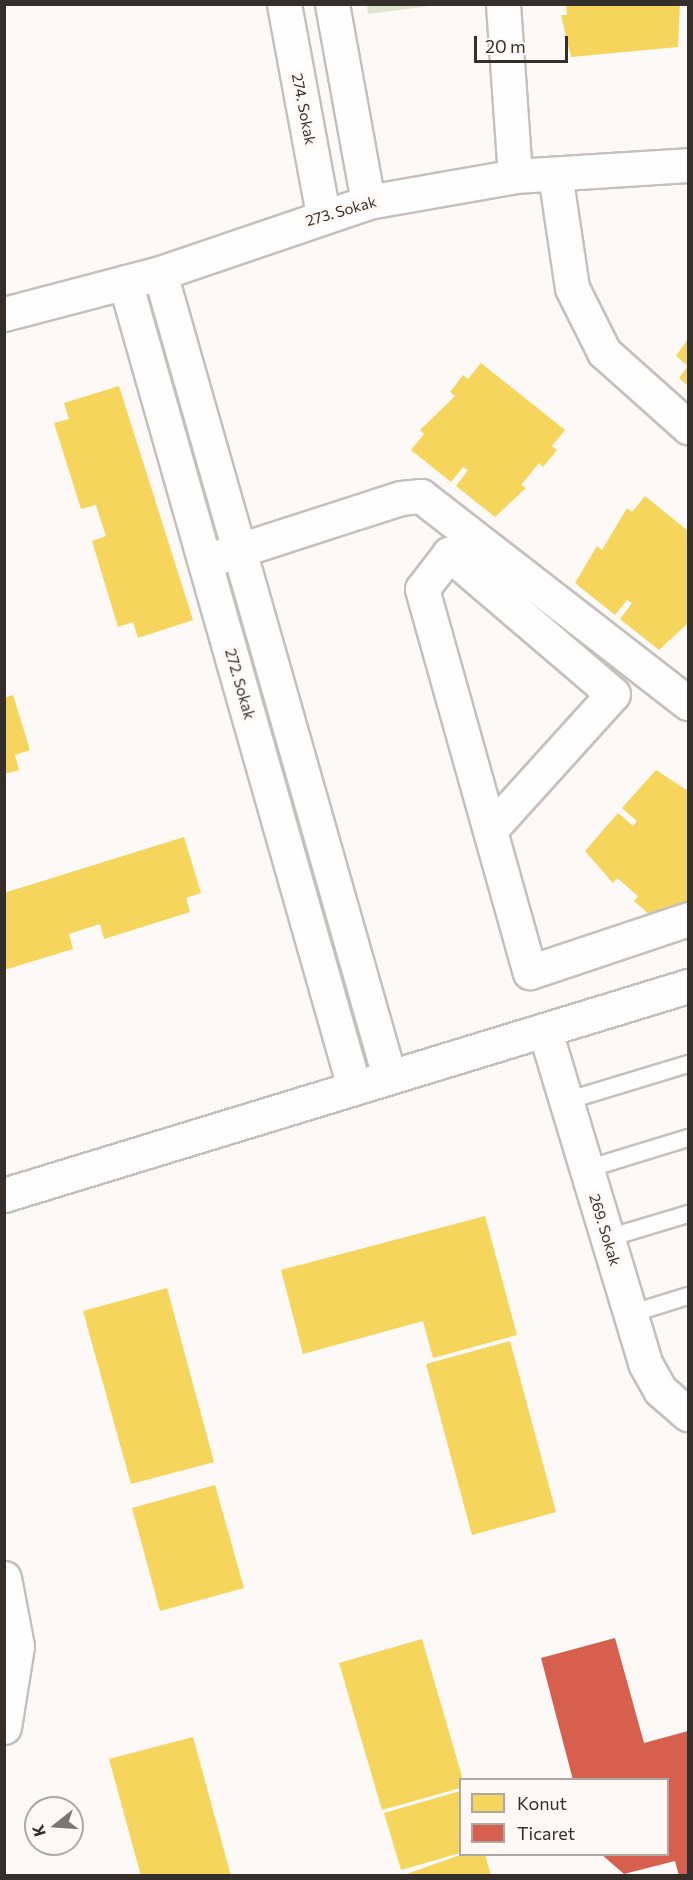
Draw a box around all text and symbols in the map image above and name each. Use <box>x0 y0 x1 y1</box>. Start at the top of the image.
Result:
scale bar <box>477 24 572 62</box>
text: 20 m <box>485 35 526 57</box>
street label: 274. Sokak <box>288 72 320 146</box>
street label: 273. Sokak <box>304 192 378 230</box>
street label: 272. Sokak <box>221 647 259 721</box>
street label: 269. Sokak <box>586 1192 624 1268</box>
legend <box>459 1778 669 1856</box>
text: Konut <box>517 1792 567 1814</box>
north arrow <box>24 1796 84 1856</box>
text: Ticaret <box>517 1822 575 1844</box>
text: K <box>28 1823 49 1839</box>

